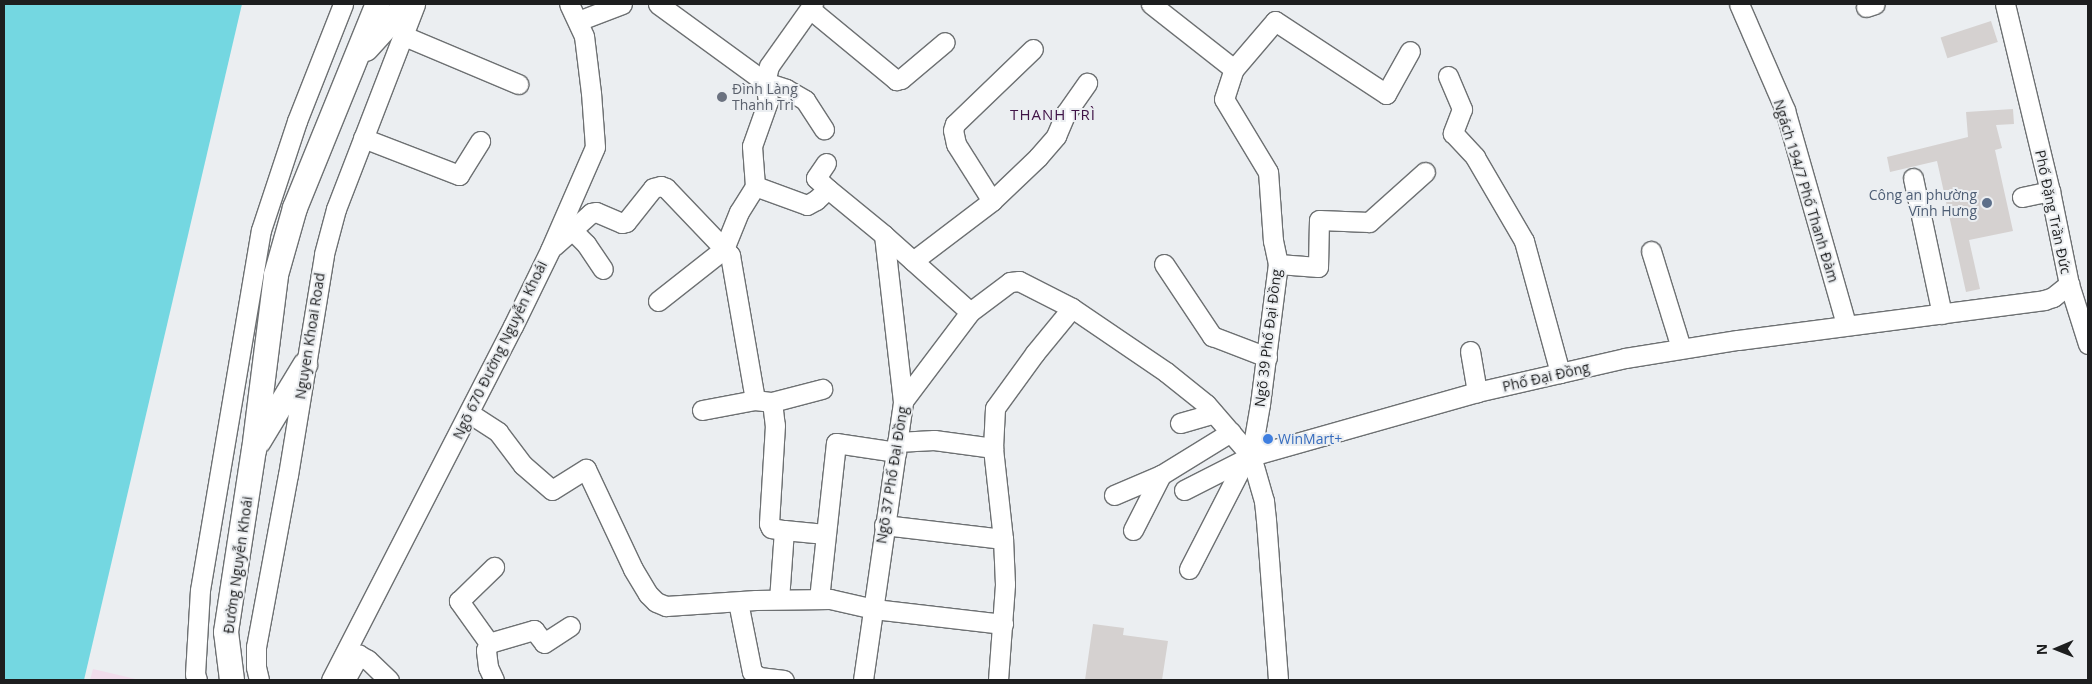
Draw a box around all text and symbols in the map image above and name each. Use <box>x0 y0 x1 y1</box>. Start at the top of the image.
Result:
place label: Đình Làng Thanh Trì <box>732 81 798 114</box>
marker: Đình Làng Thanh Trì <box>716 91 728 103</box>
street label: Ngách 194/7 Phố Thanh Đàm <box>1770 97 1842 285</box>
district label: THANH TRÌ <box>1009 106 1097 124</box>
street label: Phố Đặng Trần Đức <box>2032 148 2074 276</box>
place label: Công an phường Vĩnh Hưng <box>1869 187 1977 220</box>
marker: Công an phường Vĩnh Hưng <box>1981 197 1993 209</box>
street label: Ngõ 670 Đường Nguyễn Khoái <box>449 258 551 442</box>
street label: Ngõ 39 Phố Đại Đồng <box>1251 268 1285 408</box>
street label: Nguyen Khoai Road <box>292 272 328 400</box>
street label: Phố Đại Đồng <box>1501 359 1591 395</box>
street label: Ngõ 37 Phố Đại Đồng <box>873 405 911 545</box>
place label: WinMart+ <box>1278 431 1342 447</box>
marker: WinMart+ <box>1262 433 1274 445</box>
street label: Đường Nguyễn Khoái <box>220 495 256 635</box>
north arrow <box>2032 624 2082 674</box>
text: N <box>2032 643 2051 655</box>

